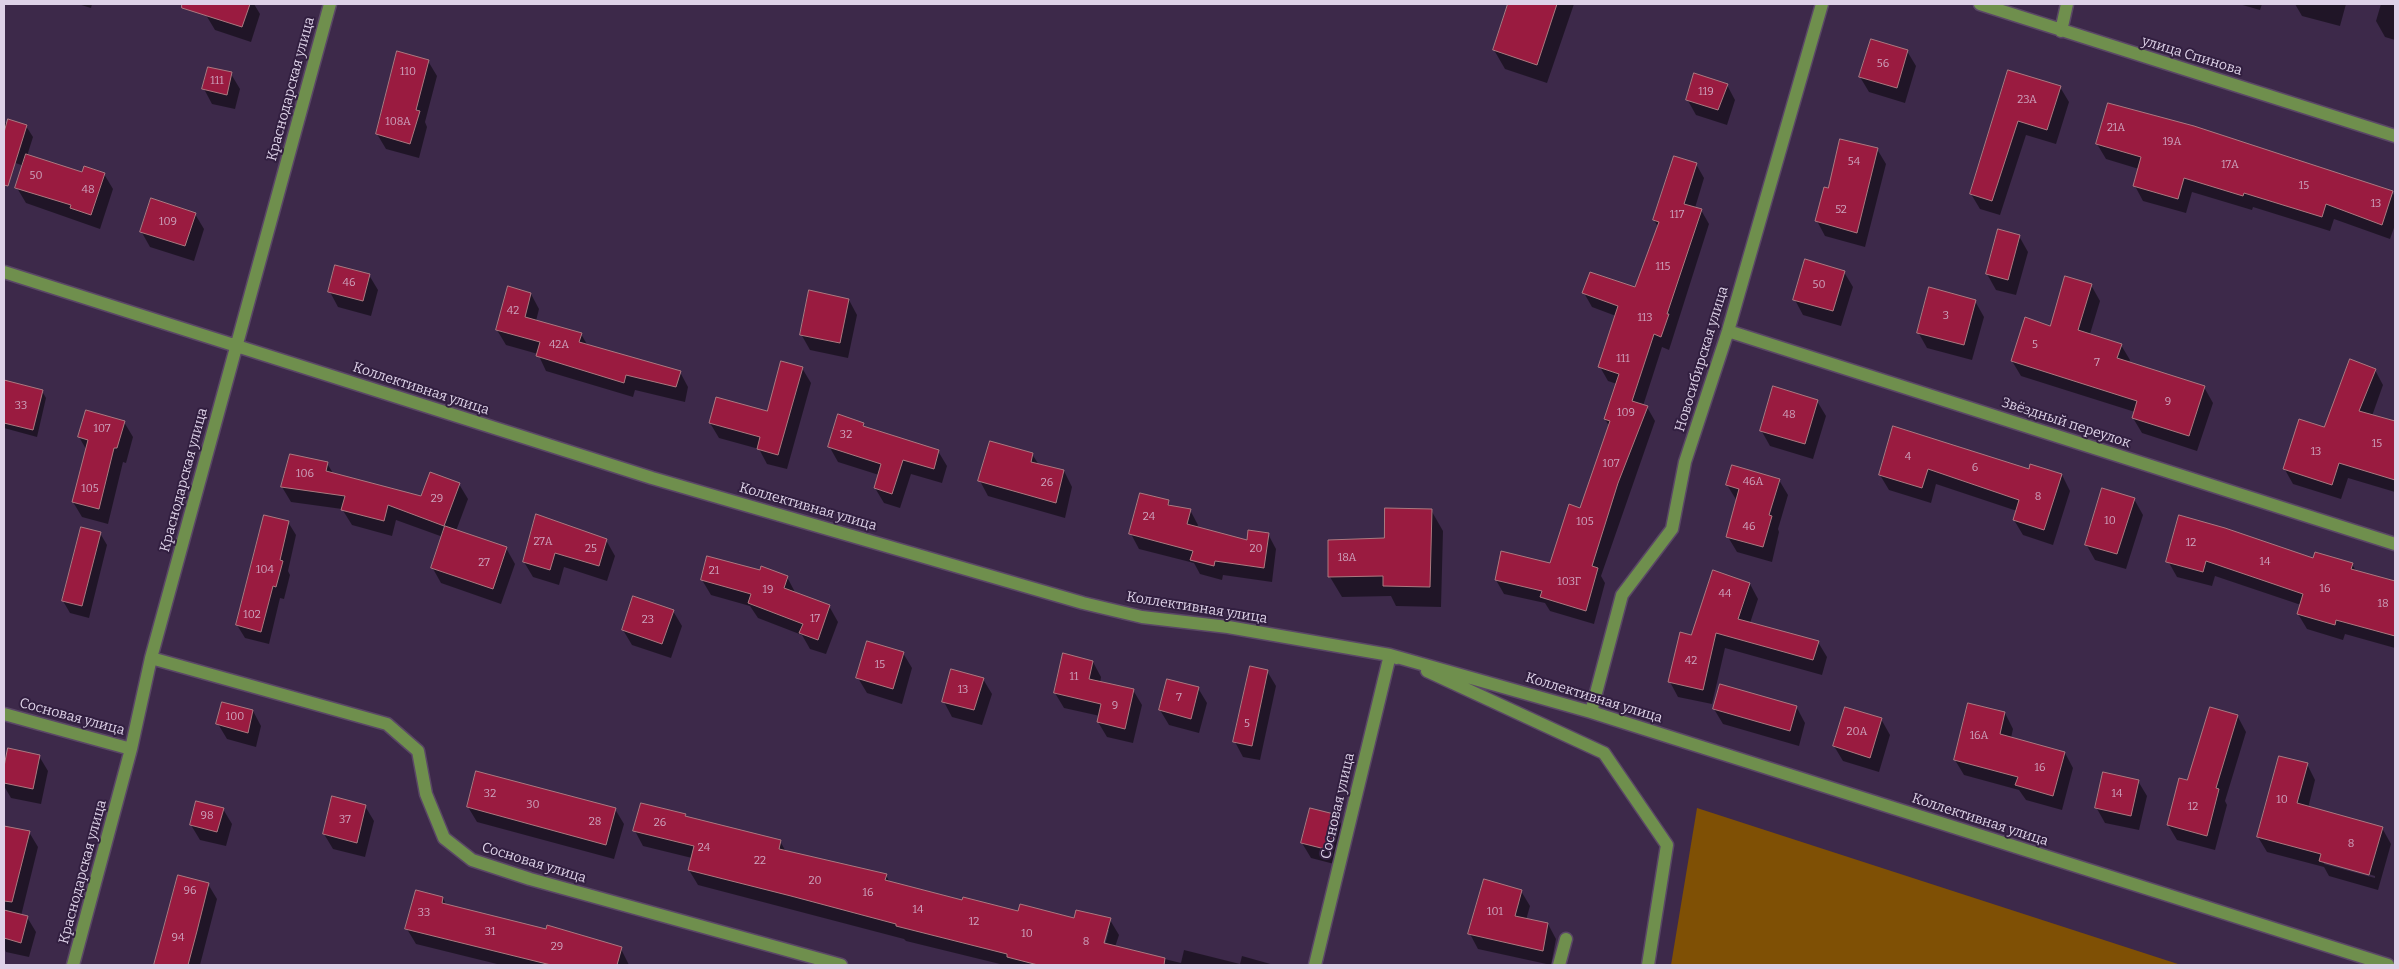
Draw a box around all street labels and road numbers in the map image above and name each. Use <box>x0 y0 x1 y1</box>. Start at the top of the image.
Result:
street label: Краснодарская улица <box>264 15 318 163</box>
street label: улица Спинова <box>2140 33 2244 79</box>
street label: Новосибирская улица <box>1672 284 1732 434</box>
street label: Коллективная улица <box>351 359 491 419</box>
street label: Звёздный переулок <box>1999 394 2133 452</box>
street label: Краснодарская улица <box>157 406 211 554</box>
street label: Коллективная улица <box>737 479 879 535</box>
street label: Коллективная улица <box>1125 589 1269 627</box>
street label: Коллективная улица <box>1524 669 1664 727</box>
street label: Сосновая улица <box>17 695 127 739</box>
street label: Сосновая улица <box>1318 751 1358 861</box>
street label: Коллективная улица <box>1910 790 2050 850</box>
street label: Краснодарская улица <box>56 798 110 946</box>
street label: Сосновая улица <box>480 839 588 887</box>

